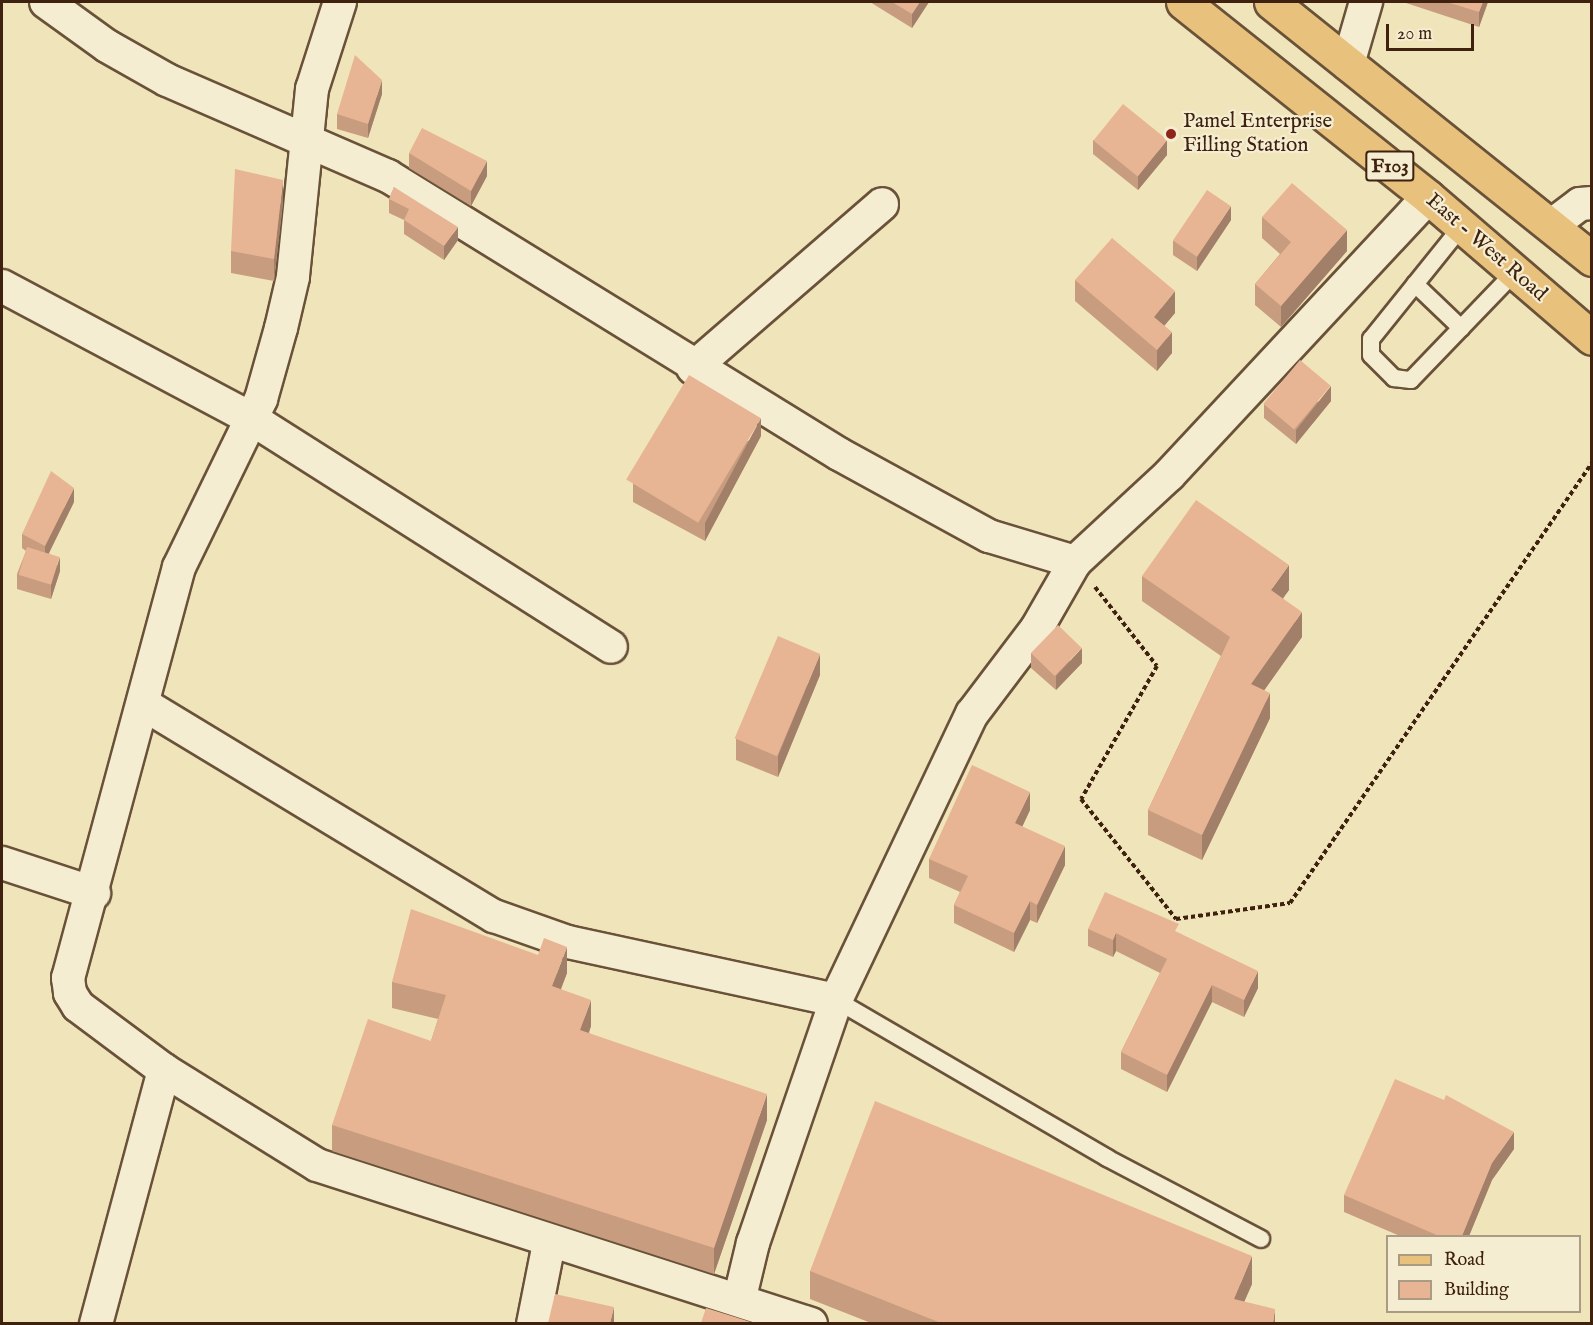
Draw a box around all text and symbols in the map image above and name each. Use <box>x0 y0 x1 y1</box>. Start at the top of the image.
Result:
scale bar <box>1389 12 1478 50</box>
text: 20 m <box>1397 23 1432 46</box>
place label: Pamel Enterprise Filling Station <box>1183 109 1332 159</box>
marker: Pamel Enterprise Filling Station <box>1164 127 1178 141</box>
road number: F103 <box>1364 149 1416 183</box>
street label: East - West Road <box>1420 189 1552 307</box>
legend <box>1386 1235 1581 1313</box>
text: Road <box>1444 1249 1485 1272</box>
text: Building <box>1444 1279 1509 1302</box>

